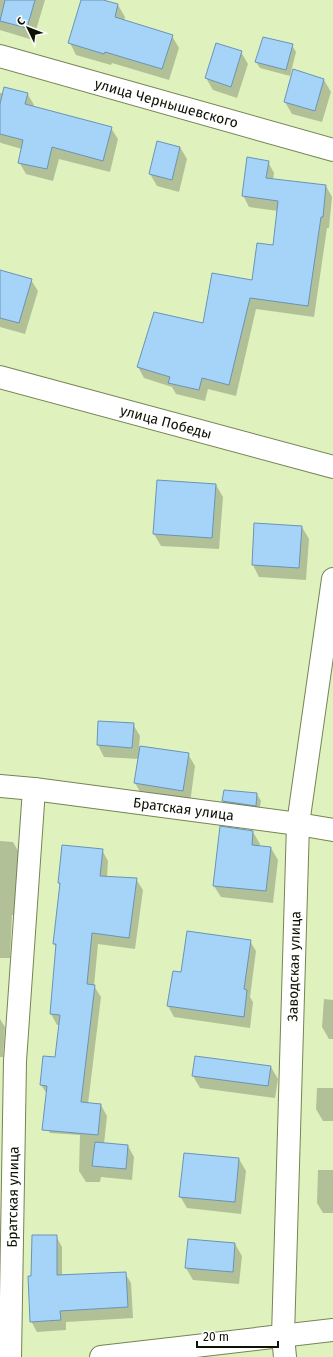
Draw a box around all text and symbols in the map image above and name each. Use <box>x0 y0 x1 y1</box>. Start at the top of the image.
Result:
north arrow <box>8 8 48 48</box>
text: С <box>14 14 28 28</box>
street label: улица Чернышевского <box>93 75 240 132</box>
street label: улица Победы <box>118 402 214 443</box>
street label: Братская улица <box>132 794 235 824</box>
street label: Заводская улица <box>284 911 304 1022</box>
street label: Братская улица <box>4 1146 23 1248</box>
scale bar <box>197 1323 278 1349</box>
text: 20 m <box>203 1330 229 1344</box>

